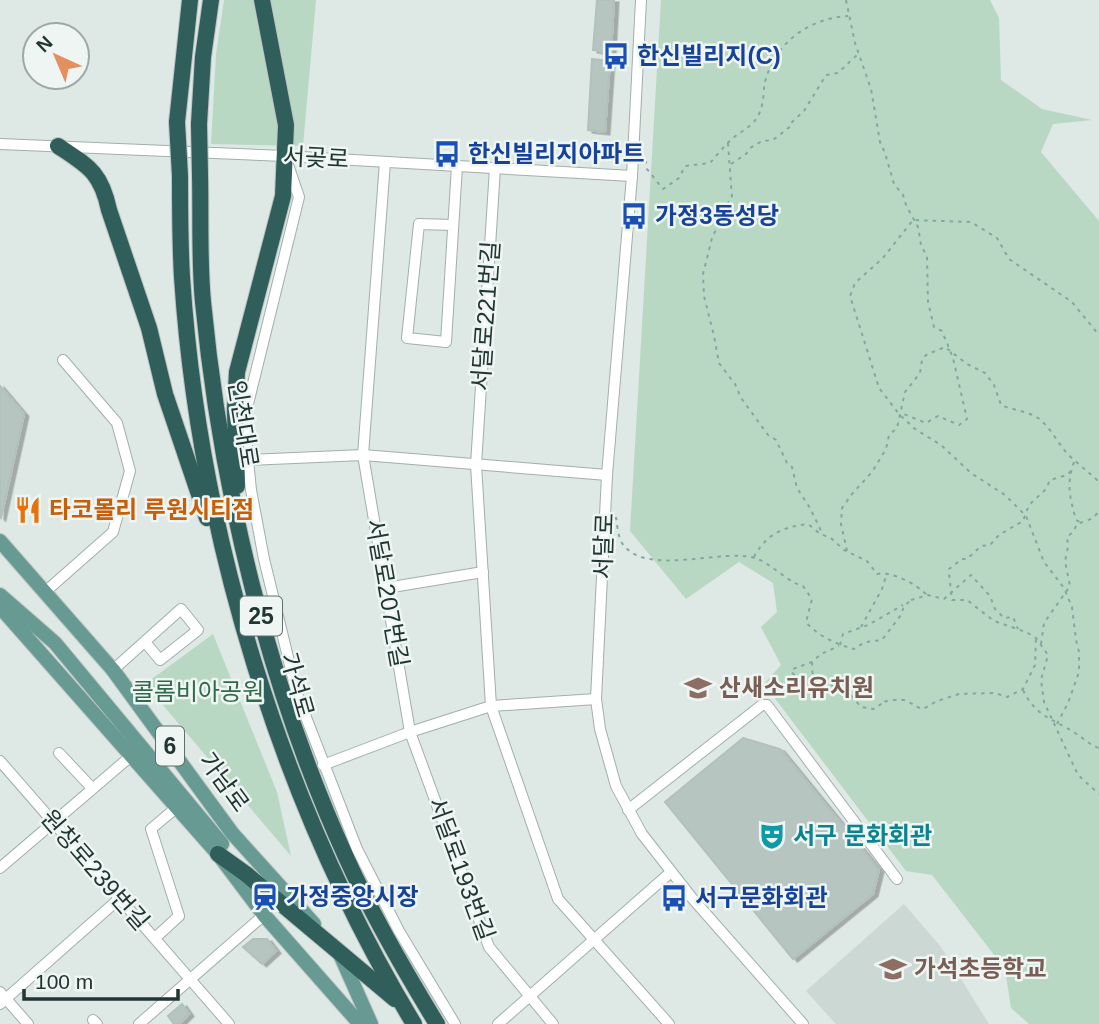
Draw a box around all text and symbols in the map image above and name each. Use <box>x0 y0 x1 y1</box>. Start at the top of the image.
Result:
north arrow <box>21 21 91 91</box>
text: N <box>32 32 57 56</box>
bus stop icon: 한신빌리지(C) <box>601 41 631 71</box>
place label: 한신빌리지(C) <box>637 42 781 69</box>
bus stop icon: 한신빌리지아파트 <box>432 139 462 169</box>
place label: 한신빌리지아파트 <box>468 140 645 167</box>
street label: 서곶로 <box>282 142 350 173</box>
bus stop icon: 가정3동성당 <box>619 201 649 231</box>
place label: 가정3동성당 <box>655 202 779 229</box>
street label: 서달로221번길 <box>467 240 504 392</box>
street label: 인천대로 <box>223 378 264 470</box>
restaurant icon: 타코몰리 루원시티점 <box>13 495 43 525</box>
place label: 타코몰리 루원시티점 <box>49 496 254 523</box>
street label: 서달로 <box>589 512 618 580</box>
street label: 서달로207번길 <box>361 516 414 669</box>
road number: 25 <box>240 596 282 636</box>
street label: 가석로 <box>275 649 320 720</box>
school or university icon: 산새소리유치원 <box>683 673 713 703</box>
place label: 산새소리유치원 <box>719 674 874 701</box>
park label: 콜롬비아공원 <box>132 678 264 705</box>
road number: 6 <box>156 726 184 766</box>
street label: 가남로 <box>194 747 255 816</box>
street label: 서달로193번길 <box>423 794 500 944</box>
street label: 원창로239번길 <box>36 804 155 935</box>
theatre icon: 서구 문화회관 <box>757 821 787 851</box>
place label: 서구 문화회관 <box>793 822 932 849</box>
station icon: 가정중앙시장 <box>250 882 280 912</box>
place label: 가정중앙시장 <box>286 883 418 910</box>
bus stop icon: 서구문화회관 <box>659 883 689 913</box>
place label: 서구문화회관 <box>695 884 827 911</box>
school or university icon: 가석초등학교 <box>878 954 908 984</box>
place label: 가석초등학교 <box>914 955 1046 982</box>
scale bar <box>24 958 178 1002</box>
text: 100 m <box>35 970 93 993</box>

